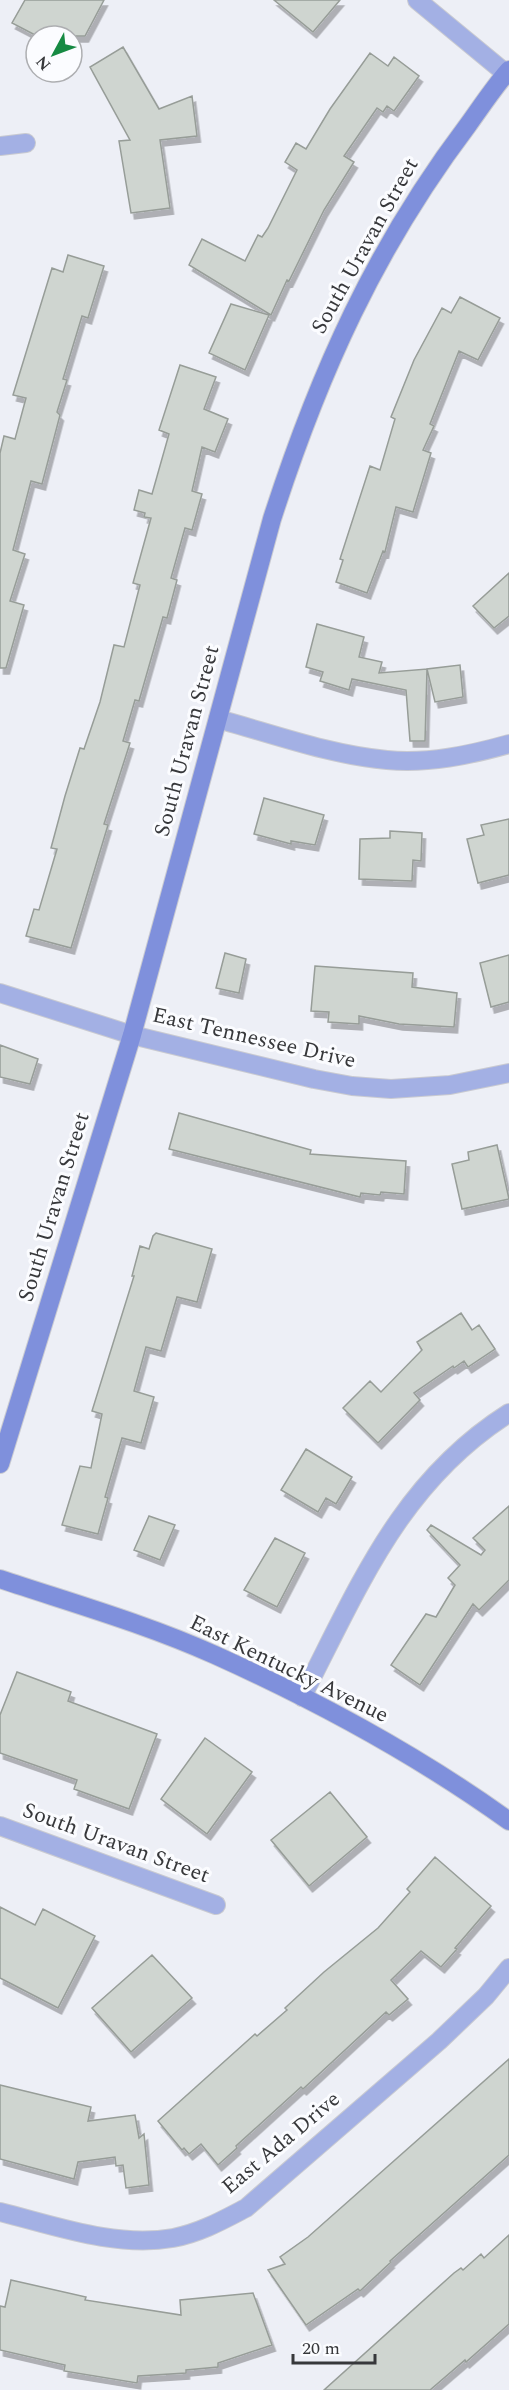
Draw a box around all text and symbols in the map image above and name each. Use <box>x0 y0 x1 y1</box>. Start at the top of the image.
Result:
north arrow <box>24 24 84 84</box>
text: N <box>30 50 57 76</box>
street label: South Uravan Street <box>303 152 427 340</box>
street label: South Uravan Street <box>146 641 228 840</box>
street label: East Tennessee Drive <box>149 999 359 1077</box>
street label: South Uravan Street <box>9 1108 99 1306</box>
street label: East Kentucky Avenue <box>184 1606 394 1732</box>
street label: South Uravan Street <box>18 1794 214 1892</box>
street label: East Ada Drive <box>214 2083 348 2203</box>
scale bar <box>293 2327 376 2365</box>
text: 20 m <box>302 2335 340 2362</box>

